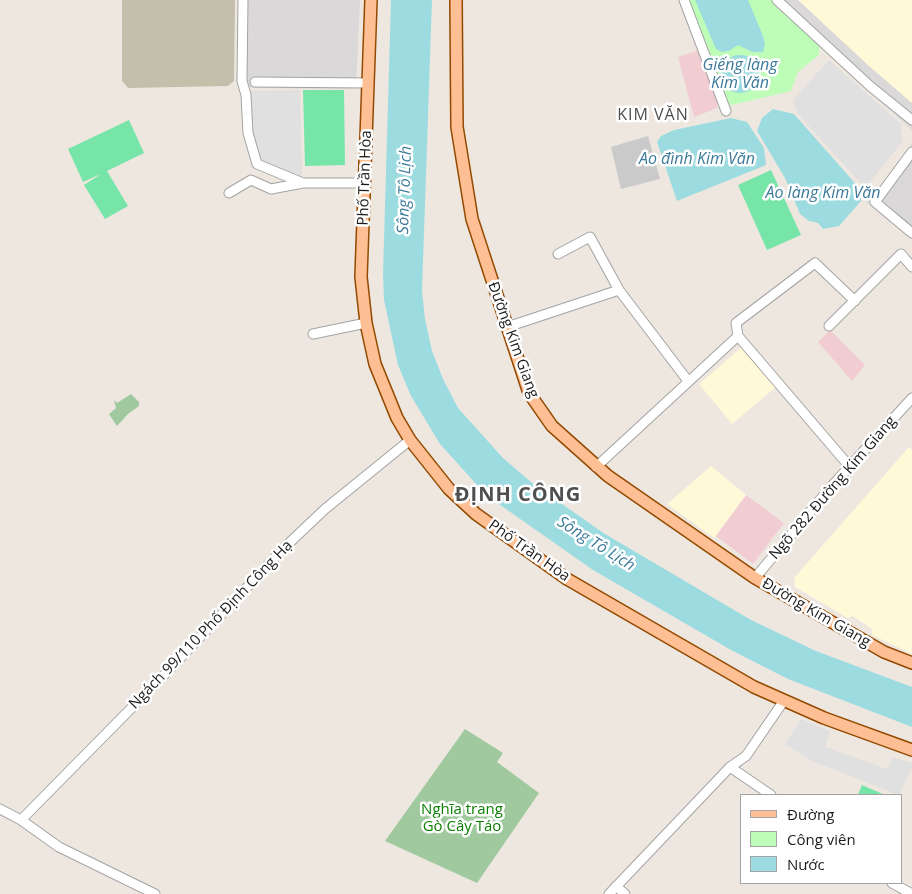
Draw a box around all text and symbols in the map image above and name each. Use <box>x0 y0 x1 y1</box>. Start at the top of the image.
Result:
water label: Giếng làng Kim Văn <box>702 55 778 93</box>
district label: KIM VĂN <box>616 105 690 125</box>
street label: Phố Trần Hòa <box>354 130 376 226</box>
water label: Sông Tô Lịch <box>394 146 416 234</box>
water label: Ao đình Kim Văn <box>639 149 755 169</box>
water label: Ao làng Kim Văn <box>765 183 881 203</box>
street label: Đường Kim Giang <box>484 279 542 401</box>
street label: Ngõ 282 Đường Kim Giang <box>766 413 900 563</box>
district label: ĐỊNH CÔNG <box>454 483 582 507</box>
water label: Sông Tô Lịch <box>554 513 638 575</box>
street label: Phố Trần Hòa <box>485 516 573 586</box>
street label: Ngách 99/110 Phố Định Công Hạ <box>125 537 297 713</box>
street label: Đường Kim Giang <box>759 575 873 651</box>
legend <box>740 794 902 884</box>
park label: Nghĩa trang Gò Cây Táo <box>421 801 503 836</box>
text: Đường <box>787 804 834 824</box>
text: Công viên <box>787 829 856 849</box>
text: Nước <box>787 854 825 874</box>

